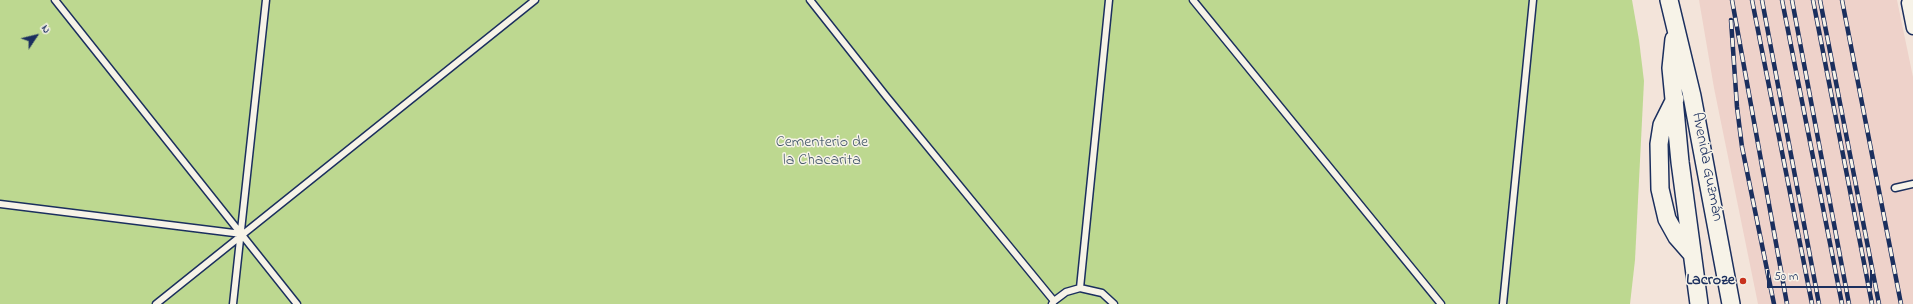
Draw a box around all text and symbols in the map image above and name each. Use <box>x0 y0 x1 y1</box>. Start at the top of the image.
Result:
north arrow <box>16 16 56 56</box>
text: N <box>37 21 55 37</box>
street label: Avenida Guzmán <box>1686 111 1726 223</box>
park label: Cementerio de la Chacarita <box>776 133 868 171</box>
scale bar <box>1769 262 1874 288</box>
text: 50 m <box>1774 268 1798 286</box>
place label: Lacroze <box>1686 271 1735 291</box>
marker: Lacroze <box>1738 276 1748 286</box>

